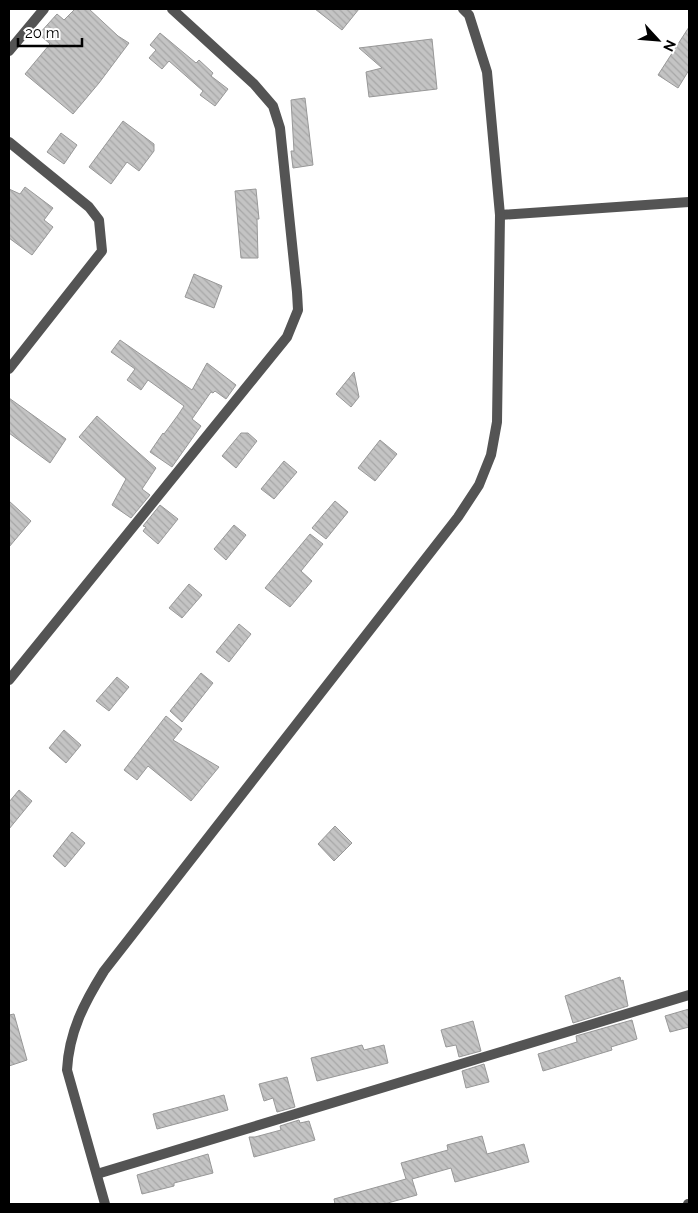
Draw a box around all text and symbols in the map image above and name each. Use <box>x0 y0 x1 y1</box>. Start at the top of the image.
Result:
scale bar <box>18 15 81 47</box>
north arrow <box>633 15 683 65</box>
text: 20 m <box>25 24 60 42</box>
text: N <box>660 37 679 54</box>

